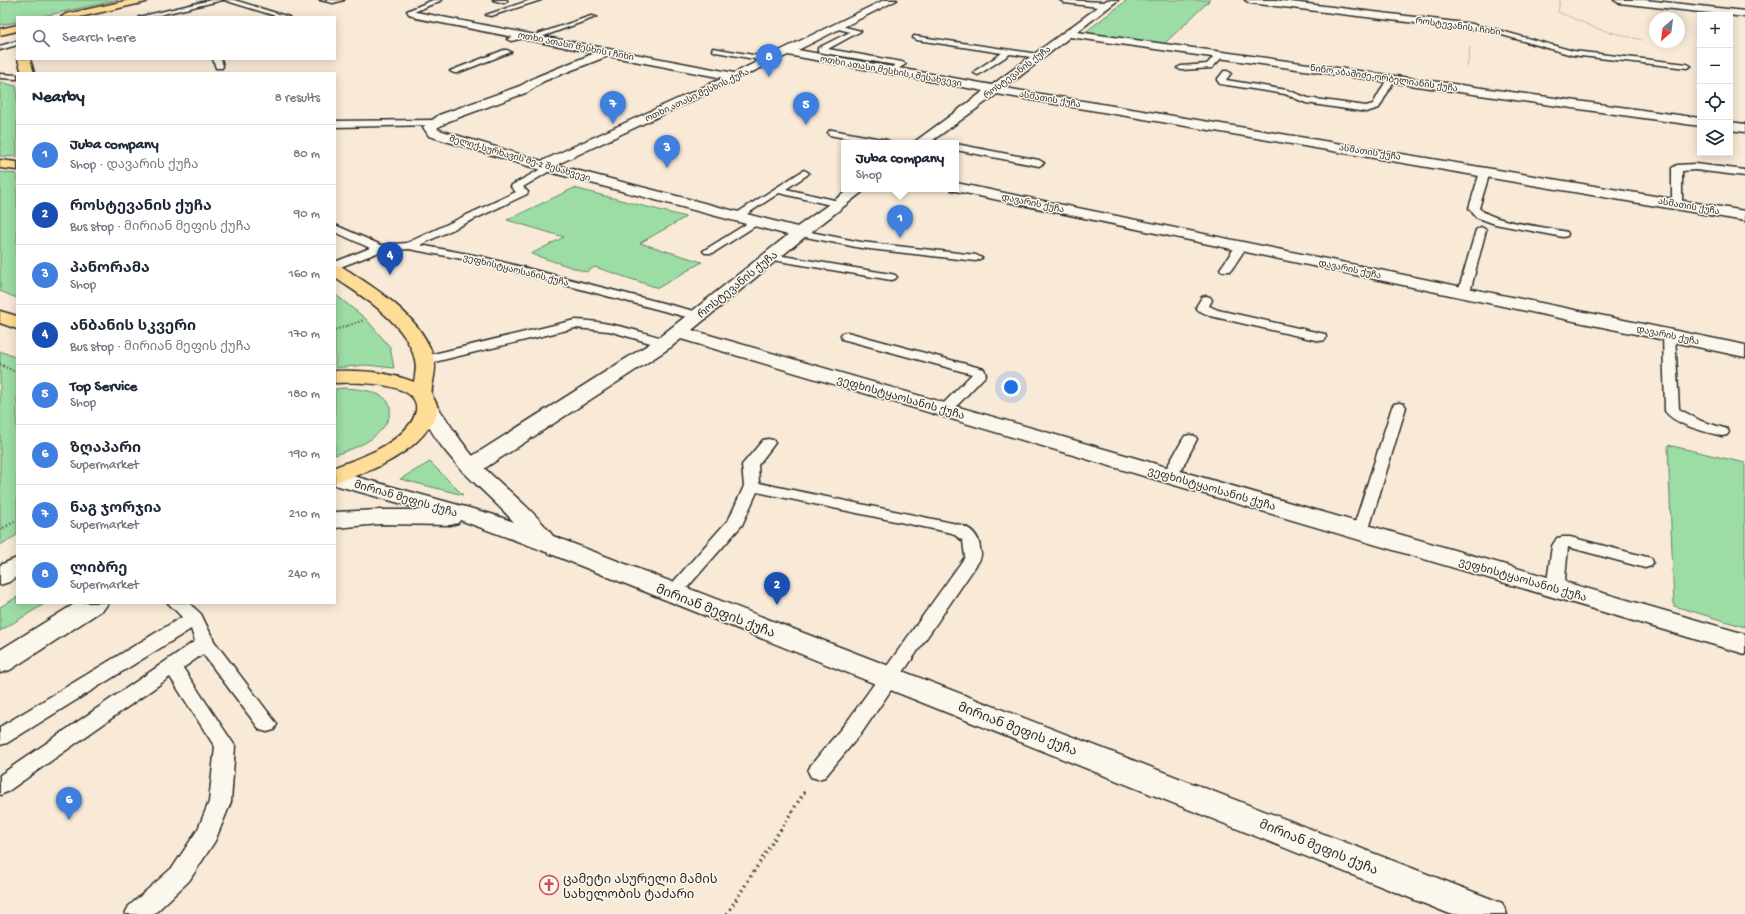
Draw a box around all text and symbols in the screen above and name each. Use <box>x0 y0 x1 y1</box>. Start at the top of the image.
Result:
north arrow <box>1649 12 1685 48</box>
map controls <box>1697 12 1733 156</box>
button: + <box>1697 12 1733 48</box>
street label: როსტევანის I ჩიხი <box>1415 15 1501 39</box>
search box <box>16 16 336 60</box>
icon: search <box>30 27 52 49</box>
text: Search here <box>62 29 136 47</box>
street label: ოთხი ათასი მესხის I ჩიხი <box>517 31 635 64</box>
pin: 8 <box>756 44 782 77</box>
street label: როსტევანის ქუჩა <box>982 44 1054 102</box>
button: − <box>1697 48 1733 84</box>
street label: ოთხი ათასი მესხის I შესახვევი <box>819 55 963 90</box>
street label: ნინო აბაშიძე-ორბელიანის ქუჩა <box>1309 63 1459 95</box>
street label: ოთხი ათასი მესხის ქუჩა <box>644 67 751 125</box>
button: locate <box>1697 84 1733 120</box>
text: Nearby <box>32 88 85 108</box>
street label: ასმათის ქუჩა <box>1018 90 1082 111</box>
text: 8 results <box>275 91 320 106</box>
pin: 7 <box>600 91 626 124</box>
pin: 5 <box>793 92 819 125</box>
button: layers <box>1697 120 1733 156</box>
street label: მელიქ-სურხავის მე-2 შესახვევი <box>448 133 592 185</box>
pin: 3 <box>654 135 680 168</box>
text: Juba company <box>70 136 159 154</box>
popup <box>841 140 959 192</box>
street label: ასმათის ქუჩა <box>1338 143 1402 164</box>
text: 1 <box>42 147 48 162</box>
text: 80 m <box>293 147 320 162</box>
text: Juba company <box>856 150 944 168</box>
text: Shop · დავარის ქუჩა <box>70 158 198 173</box>
text: Shop <box>856 168 882 183</box>
street label: დავარის ქუჩა <box>1000 191 1065 216</box>
street label: ასმათის ქუჩა <box>1657 197 1721 218</box>
text: როსტევანის ქუჩა <box>70 198 212 216</box>
pin: 1 <box>887 205 913 238</box>
text: 2 <box>42 207 48 222</box>
text: 90 m <box>294 207 320 222</box>
text: Bus stop · მირიან მეფის ქუჩა <box>70 220 251 235</box>
pin: 4 <box>377 242 403 275</box>
street label: როსტევანის ქუჩა <box>695 249 781 321</box>
street label: ვეფხისტყაოსანის ქუჩა <box>462 253 570 290</box>
street label: დავარის ქუჩა <box>1317 257 1382 282</box>
text: პანორამა <box>70 260 150 278</box>
text: 3 <box>42 267 48 282</box>
text: 160 m <box>288 267 320 282</box>
text: Shop <box>70 278 96 293</box>
text: ანბანის სკვერი <box>70 318 196 336</box>
street label: დავარის ქუჩა <box>1635 323 1700 348</box>
text: 4 <box>42 327 48 342</box>
text: 170 m <box>288 327 320 342</box>
text: Bus stop · მირიან მეფის ქუჩა <box>70 340 251 355</box>
street label: ვეფხისტყაოსანის ქუჩა <box>835 375 966 423</box>
your location <box>1001 377 1021 397</box>
text: Top Service <box>70 378 137 396</box>
text: 5 <box>42 387 48 402</box>
text: 180 m <box>288 387 320 402</box>
text: Shop <box>70 396 96 411</box>
text: ზღაპარი <box>70 440 141 458</box>
text: 6 <box>42 447 48 462</box>
text: 190 m <box>289 447 320 462</box>
text: Supermarket <box>70 458 139 473</box>
street label: ვეფხისტყაოსანის ქუჩა <box>1146 466 1277 514</box>
street label: მირიან მეფის ქუჩა <box>352 478 459 520</box>
text: ნაგ ჯორჯია <box>70 500 162 518</box>
text: 7 <box>42 507 48 522</box>
text: 210 m <box>289 507 320 522</box>
text: Supermarket <box>70 518 139 533</box>
street label: ვეფხისტყაოსანის ქუჩა <box>1457 557 1588 605</box>
text: ლიბრე <box>70 560 127 578</box>
text: 8 <box>41 567 49 582</box>
text: 240 m <box>288 567 320 582</box>
pin: 2 <box>764 572 790 605</box>
text: Supermarket <box>70 578 139 593</box>
street label: მირიან მეფის ქუჩა <box>653 583 777 642</box>
street label: მირიან მეფის ქუჩა <box>955 701 1079 760</box>
pin: 6 <box>56 787 82 820</box>
street label: მირიან მეფის ქუჩა <box>1257 818 1380 879</box>
place label: ცამეტი ასურელი მამის სახელობის ტაძარი <box>563 873 718 903</box>
church icon: ცამეტი ასურელი მამის სახელობის ტაძარი <box>538 874 560 896</box>

